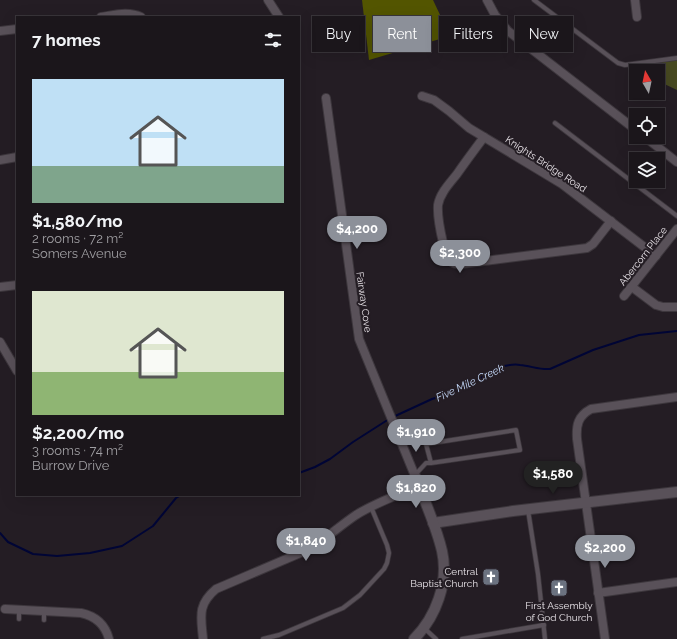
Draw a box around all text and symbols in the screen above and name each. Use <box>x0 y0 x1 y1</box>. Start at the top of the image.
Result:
chip: Buy <box>312 16 365 52</box>
chip: Rent <box>373 16 431 52</box>
chip: Filters <box>439 16 507 52</box>
chip: New <box>515 16 573 52</box>
icon: filters <box>262 29 284 51</box>
text: 7 homes <box>32 30 101 50</box>
north arrow <box>629 64 665 100</box>
map controls <box>629 64 665 188</box>
icon: home <box>122 105 194 177</box>
button: locate <box>629 108 665 144</box>
street label: Knights Bridge Road <box>503 134 589 194</box>
button: layers <box>629 152 665 188</box>
text: $1,580/mo <box>32 211 123 231</box>
pin: $4,200 <box>324 216 390 250</box>
text: $4,200 <box>336 221 378 236</box>
street label: Abercorn Place <box>617 224 669 287</box>
text: 2 rooms · 72 m² <box>32 231 123 246</box>
pin: $2,300 <box>427 240 493 274</box>
text: $2,300 <box>439 245 481 260</box>
text: Somers Avenue <box>32 246 127 261</box>
street label: Fairway Cove <box>354 271 374 333</box>
icon: home <box>122 317 194 389</box>
water label: Five Mile Creek <box>434 361 506 405</box>
pin: $1,910 <box>383 419 449 453</box>
text: $2,200/mo <box>32 423 124 443</box>
text: $1,910 <box>396 424 436 439</box>
text: 3 rooms · 74 m² <box>32 443 123 458</box>
text: Burrow Drive <box>32 458 109 473</box>
pin: $1,580 <box>520 461 586 495</box>
text: $1,580 <box>533 466 573 481</box>
pin: $1,820 <box>383 475 449 509</box>
text: $1,820 <box>396 480 436 495</box>
pin: $1,840 <box>273 528 339 562</box>
text: $1,840 <box>286 533 326 548</box>
pin: $2,200 <box>572 535 638 569</box>
text: $2,200 <box>584 540 626 555</box>
place label: Central Baptist Church <box>410 566 478 589</box>
church icon: Central Baptist Church <box>481 567 501 587</box>
church icon: First Assembly of God Church <box>549 578 569 598</box>
place label: First Assembly of God Church <box>525 600 593 623</box>

